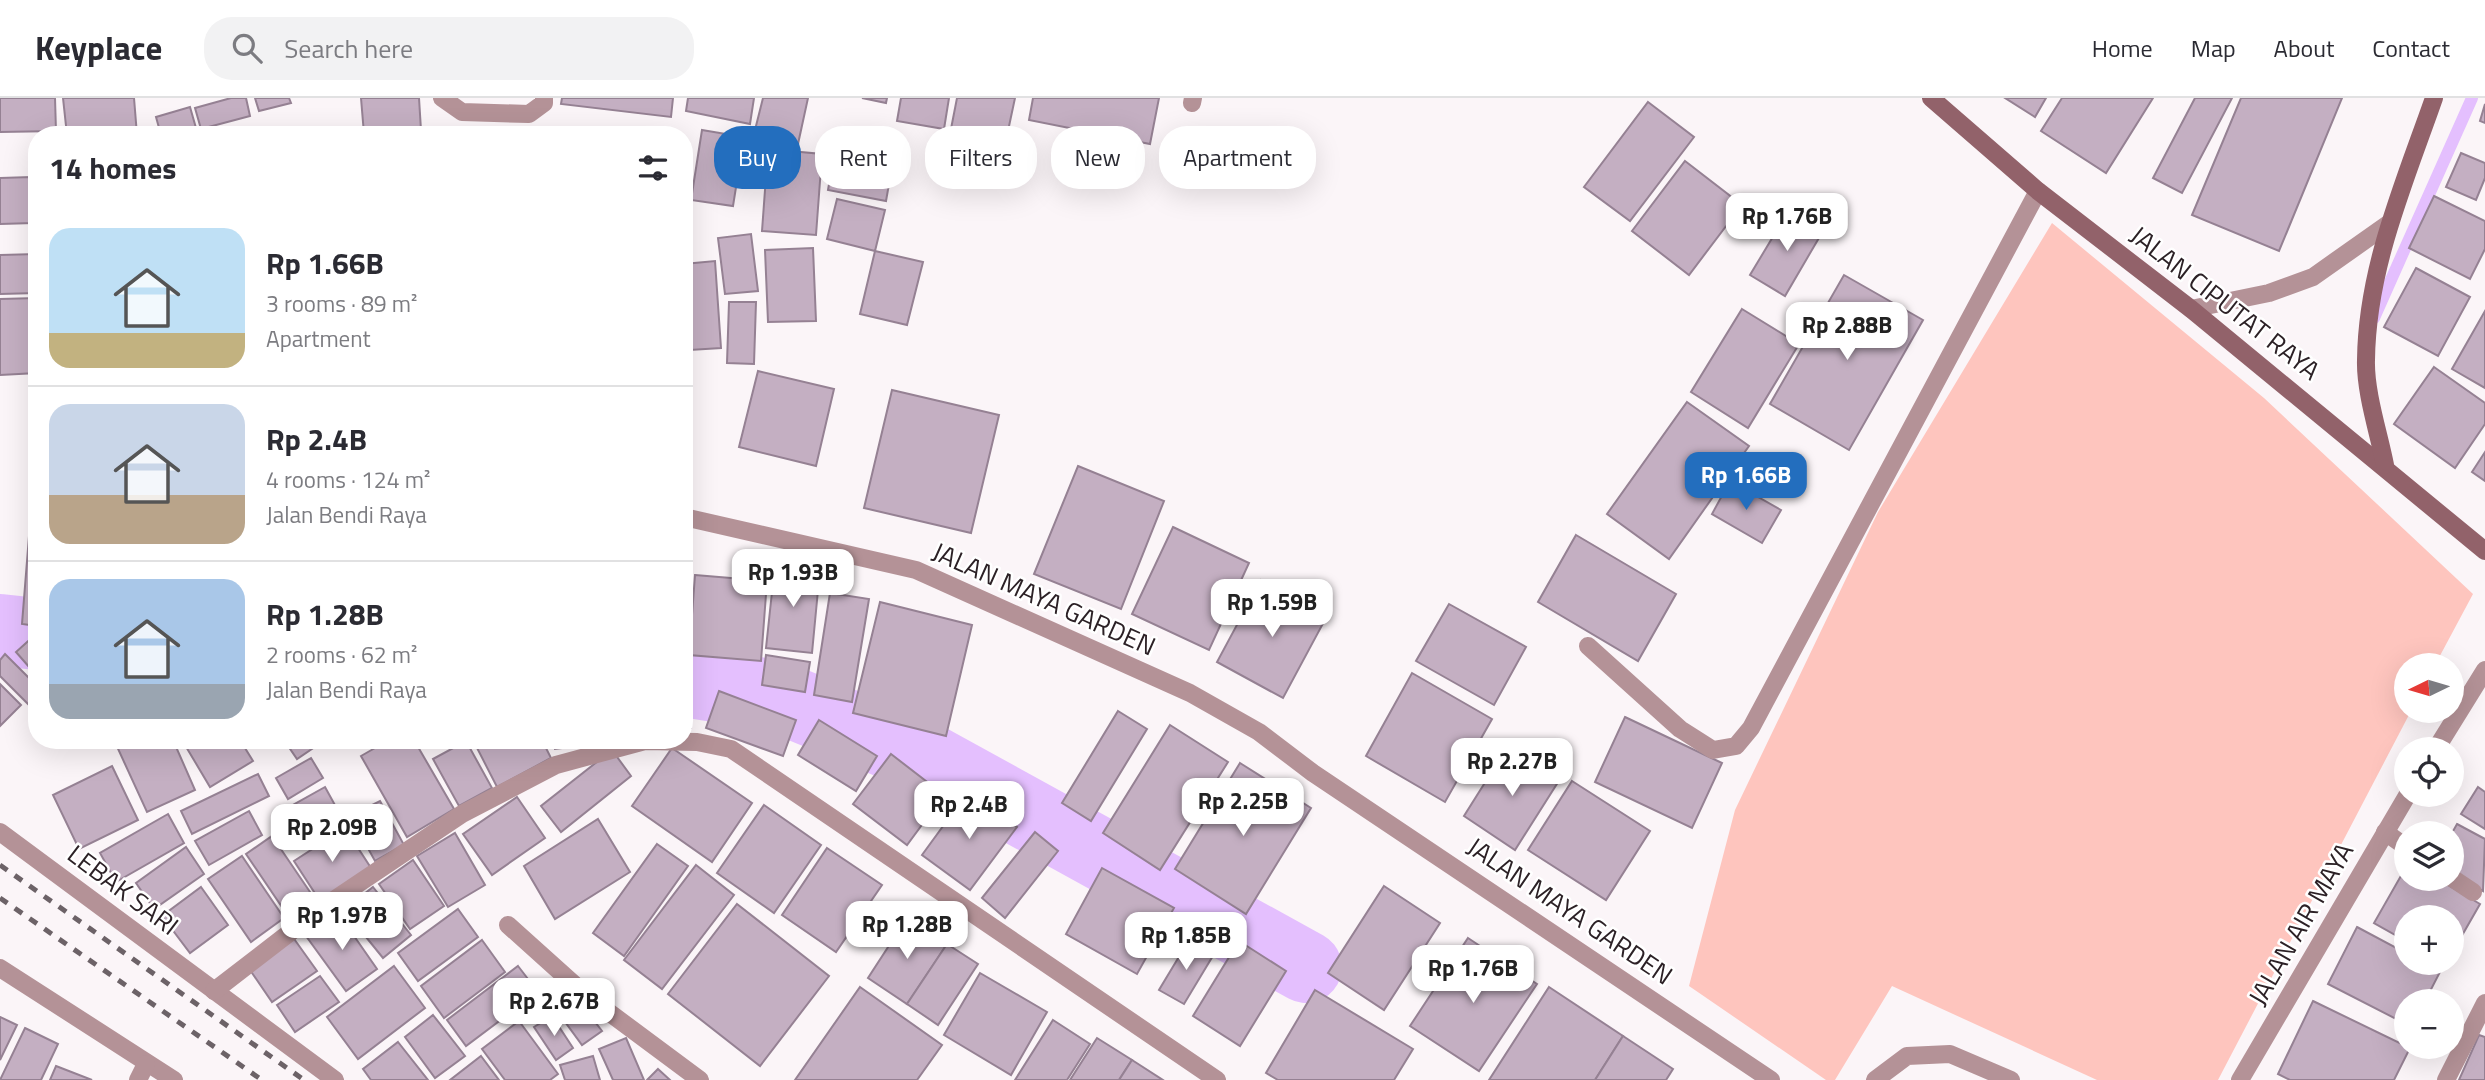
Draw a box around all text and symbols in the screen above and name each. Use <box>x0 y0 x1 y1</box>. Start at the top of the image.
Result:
search box <box>204 17 694 80</box>
text: Keyplace <box>35 23 162 73</box>
icon: search <box>228 29 266 67</box>
text: Search here <box>284 29 413 68</box>
text: Home <box>2092 30 2153 66</box>
text: Map <box>2191 30 2236 66</box>
text: About <box>2274 30 2334 66</box>
text: Contact <box>2372 30 2450 66</box>
chip: Buy <box>714 126 801 189</box>
chip: Rent <box>815 126 911 189</box>
chip: Filters <box>925 126 1037 189</box>
chip: New <box>1051 126 1145 189</box>
chip: Apartment <box>1159 126 1316 189</box>
text: 14 homes <box>49 145 176 191</box>
icon: filters <box>634 149 672 187</box>
pin: Rp 1.76B <box>1715 194 1859 253</box>
text: Rp 1.76B <box>1742 198 1832 233</box>
street label: JALAN CIPUTAT RAYA <box>2122 216 2328 389</box>
text: Rp 1.66B <box>266 240 384 286</box>
icon: home <box>105 256 189 340</box>
text: 3 rooms · 89 m² <box>266 286 417 321</box>
pin: Rp 2.88B <box>1775 302 1919 362</box>
text: Rp 2.88B <box>1802 307 1892 342</box>
text: Apartment <box>266 321 371 356</box>
text: Rp 2.4B <box>266 416 367 462</box>
icon: home <box>105 432 189 516</box>
pin: Rp 1.66B <box>1674 452 1818 512</box>
text: Rp 1.66B <box>1701 457 1791 492</box>
text: 4 rooms · 124 m² <box>266 462 430 497</box>
text: Jalan Bendi Raya <box>266 497 427 532</box>
street label: JALAN MAYA GARDEN <box>926 532 1162 665</box>
pin: Rp 1.93B <box>721 550 865 609</box>
text: Rp 1.93B <box>748 554 838 589</box>
pin: Rp 1.59B <box>1200 580 1344 639</box>
text: Rp 1.59B <box>1227 584 1317 619</box>
text: Rp 1.28B <box>266 591 384 637</box>
icon: home <box>105 607 189 691</box>
text: 2 rooms · 62 m² <box>266 637 417 672</box>
north arrow <box>2394 653 2464 723</box>
map controls <box>2394 653 2464 1059</box>
text: Jalan Bendi Raya <box>266 672 427 707</box>
button: locate <box>2394 737 2464 807</box>
pin: Rp 2.27B <box>1440 738 1584 798</box>
text: Rp 2.27B <box>1467 743 1557 778</box>
pin: Rp 2.25B <box>1171 778 1315 838</box>
pin: Rp 2.4B <box>904 782 1034 841</box>
text: Rp 2.25B <box>1198 783 1288 818</box>
text: Rp 2.4B <box>930 786 1008 821</box>
pin: Rp 2.09B <box>260 804 404 864</box>
text: Rp 2.09B <box>287 809 377 844</box>
button: layers <box>2394 821 2464 891</box>
street label: JALAN MAYA GARDEN <box>1460 827 1681 994</box>
street label: LEBAK SARI <box>60 835 187 944</box>
street label: JALAN AIR MAYA <box>2238 835 2363 1012</box>
pin: Rp 1.97B <box>270 892 414 952</box>
text: Rp 1.97B <box>297 897 387 932</box>
pin: Rp 1.28B <box>835 902 979 961</box>
button: + <box>2394 905 2464 975</box>
text: Rp 1.28B <box>862 906 952 941</box>
pin: Rp 1.85B <box>1114 912 1258 972</box>
text: Rp 1.85B <box>1141 917 1231 952</box>
pin: Rp 1.76B <box>1401 946 1545 1005</box>
text: Rp 1.76B <box>1428 950 1518 985</box>
pin: Rp 2.67B <box>482 978 626 1038</box>
text: Rp 2.67B <box>509 983 599 1018</box>
button: − <box>2394 989 2464 1059</box>

